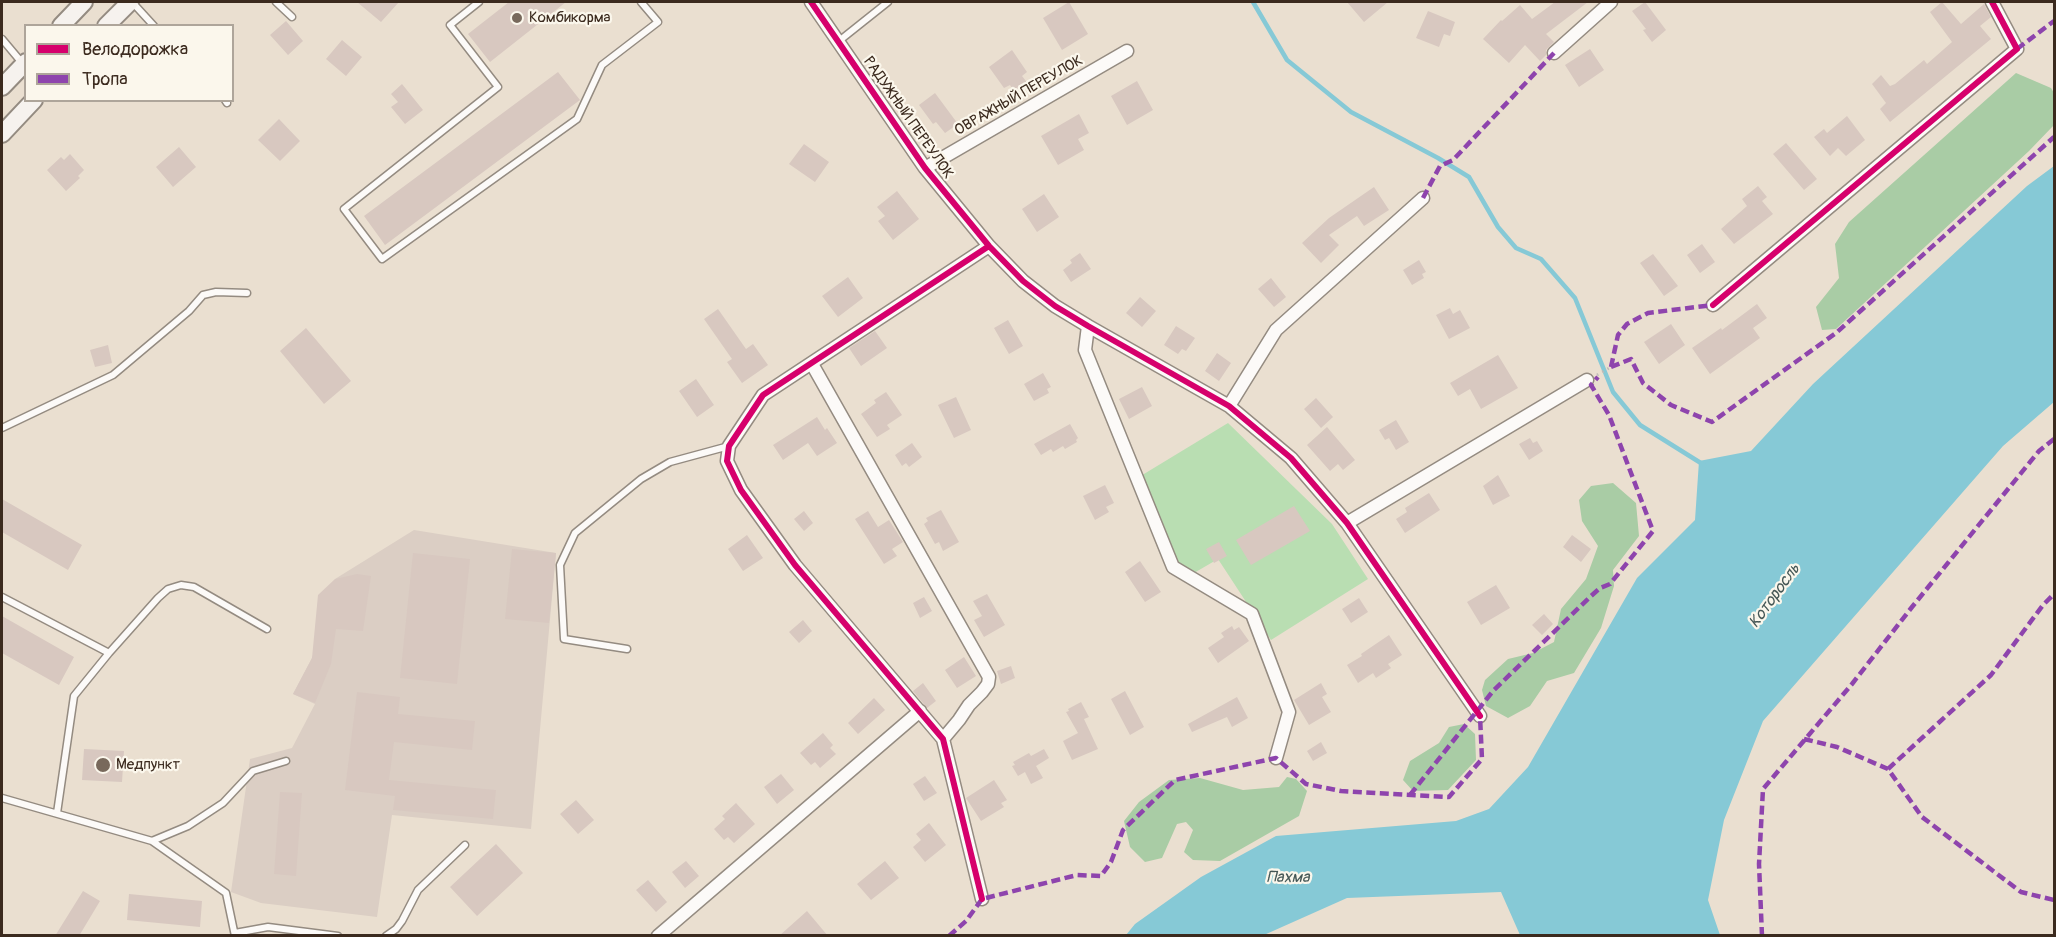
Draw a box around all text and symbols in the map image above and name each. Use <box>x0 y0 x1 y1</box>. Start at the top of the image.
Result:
place label: Комбикорма <box>529 9 611 27</box>
marker: Комбикорма <box>510 11 524 25</box>
legend <box>24 24 234 102</box>
text: Велодорожка <box>82 38 188 61</box>
street label: ОВРАЖНЫЙ ПЕРЕУЛОК <box>952 52 1086 140</box>
street label: РАДУЖНЫЙ ПЕРЕУЛОК <box>859 53 957 183</box>
text: Тропа <box>82 68 128 91</box>
water label: Которосль <box>1745 560 1805 632</box>
marker: Медпункт <box>94 756 112 774</box>
place label: Медпункт <box>116 756 180 774</box>
water label: Пахма <box>1266 868 1310 888</box>

